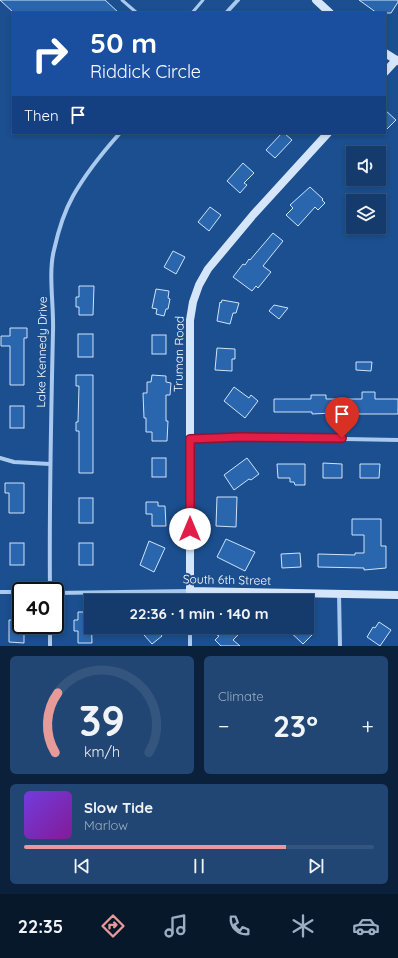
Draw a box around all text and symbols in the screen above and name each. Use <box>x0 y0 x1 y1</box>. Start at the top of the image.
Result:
text: 50 m <box>90 25 157 60</box>
icon: right <box>24 28 76 80</box>
text: Riddick Circle <box>90 60 201 83</box>
icon: arrive <box>67 104 89 126</box>
text: Then <box>24 106 59 125</box>
map controls <box>346 146 386 234</box>
button: sound <box>346 146 386 186</box>
button: layers <box>346 194 386 234</box>
street label: Lake Kennedy Drive <box>33 296 50 408</box>
street label: Truman Road <box>170 316 187 392</box>
pin <box>325 397 359 438</box>
icon: arrive <box>331 403 353 425</box>
position arrow <box>169 508 211 550</box>
street label: South 6th Street <box>183 571 271 588</box>
speed limit sign: 40 <box>12 582 64 634</box>
text: 22:36 · 1 min · 140 m <box>129 604 269 623</box>
text: Climate <box>218 688 264 704</box>
text: 39 <box>79 694 125 746</box>
text: 23° <box>273 707 318 745</box>
text: − <box>218 712 229 740</box>
text: + <box>362 712 374 740</box>
text: km/h <box>84 743 120 761</box>
text: Slow Tide <box>84 798 153 817</box>
text: Marlow <box>84 817 128 833</box>
icon: previous <box>71 855 93 877</box>
icon: pause <box>188 855 210 877</box>
icon: next <box>305 855 327 877</box>
icon: directions <box>99 912 127 940</box>
icon: music <box>162 912 190 940</box>
icon: phone <box>225 912 253 940</box>
icon: climate <box>289 912 317 940</box>
icon: car <box>352 912 380 940</box>
text: 22:35 <box>18 915 63 938</box>

